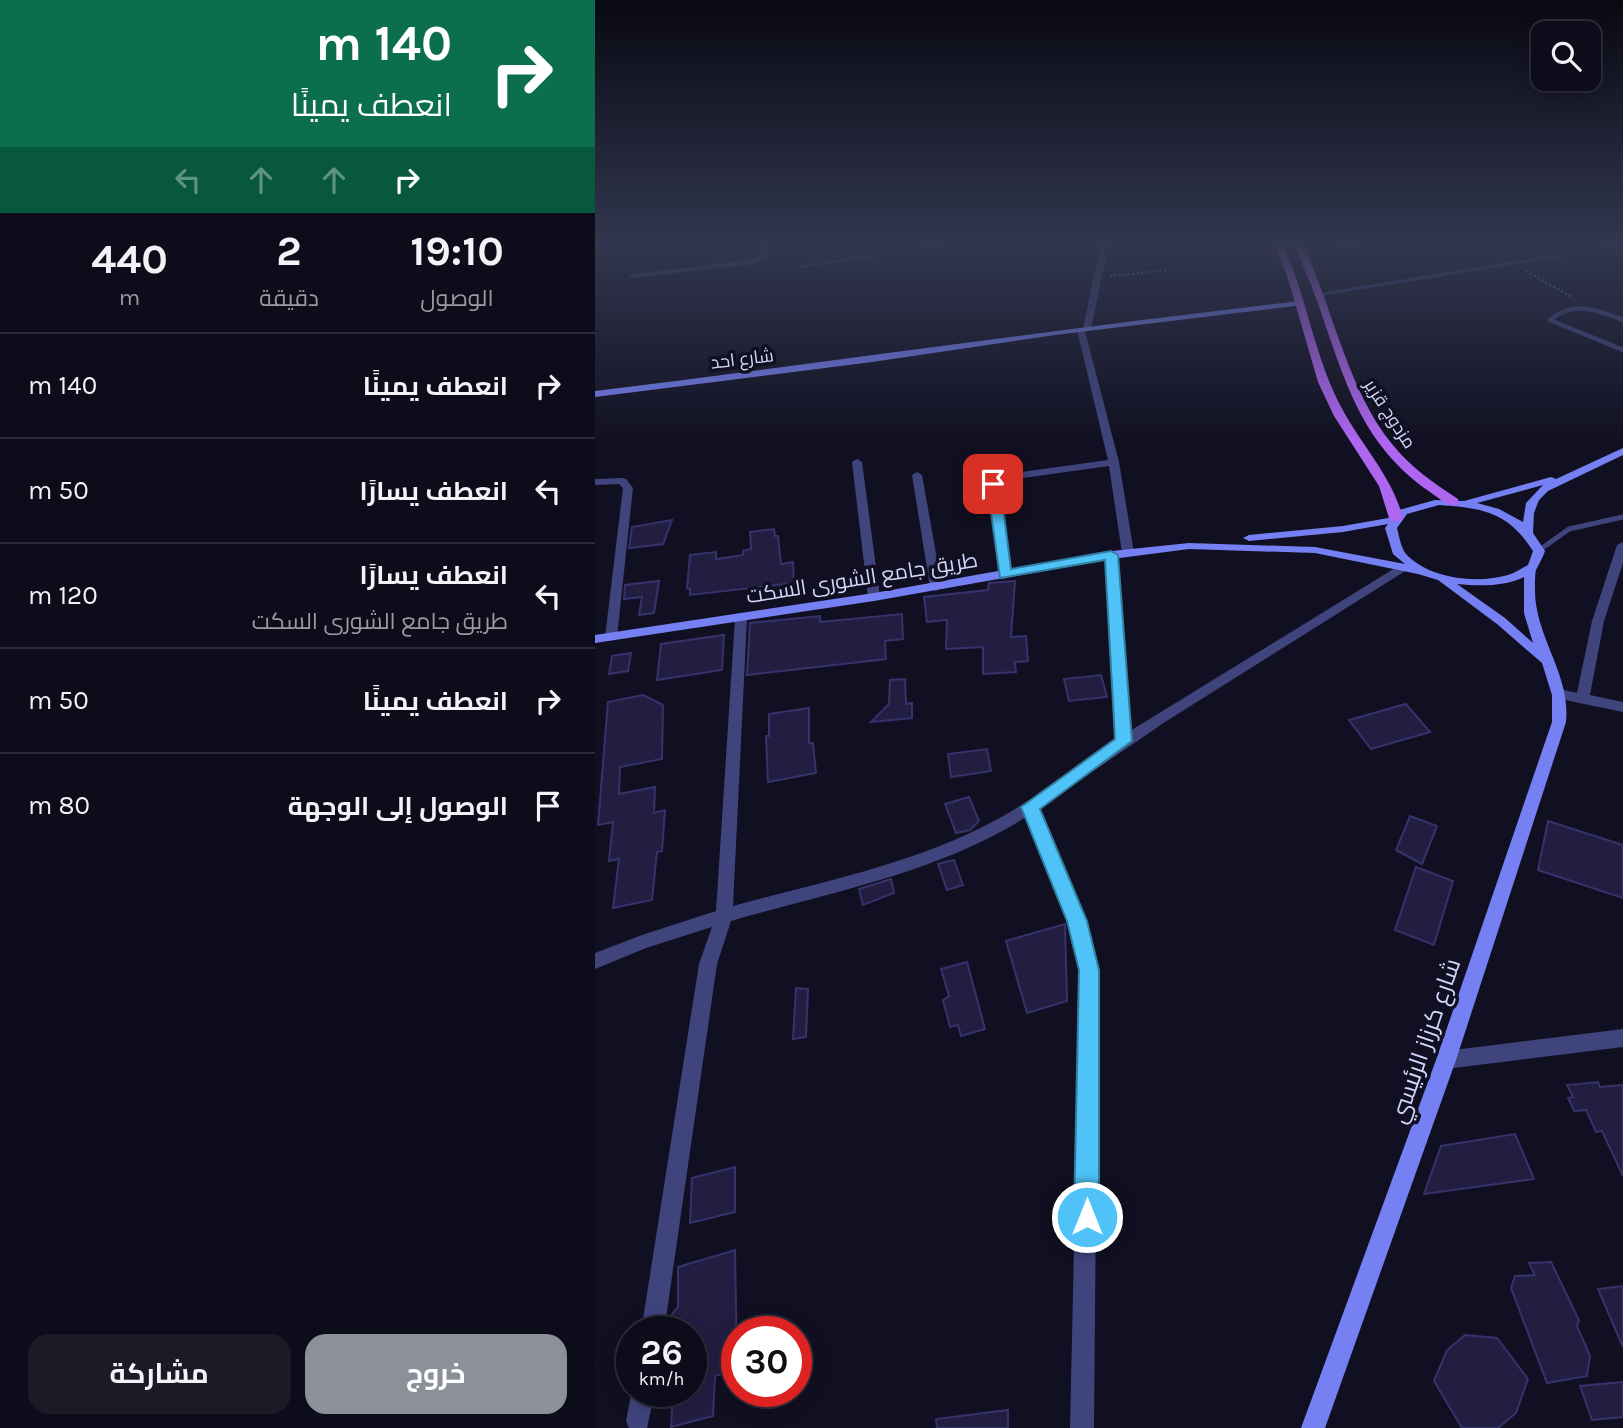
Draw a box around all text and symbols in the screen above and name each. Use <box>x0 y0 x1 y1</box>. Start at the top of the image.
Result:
text: 140 m <box>315 15 452 72</box>
map controls <box>1531 21 1601 91</box>
button: search <box>1531 21 1601 91</box>
icon: right <box>476 28 567 119</box>
text: انعطف يمينًا <box>291 87 452 124</box>
icon: left <box>169 161 207 199</box>
icon: ahead <box>242 161 280 199</box>
icon: ahead <box>315 161 353 199</box>
icon: right <box>388 161 426 199</box>
text: 2 <box>276 226 302 276</box>
text: 19:10 <box>410 226 504 276</box>
text: 440 <box>91 234 168 284</box>
text: m <box>119 284 140 311</box>
text: دقيقة <box>259 285 319 312</box>
text: الوصول <box>420 285 494 312</box>
street label: شارع احد <box>709 344 775 375</box>
icon: right <box>529 367 567 405</box>
text: 140 m <box>28 370 97 401</box>
text: انعطف يمينًا <box>363 371 508 402</box>
street label: مزدوج قزير <box>1358 374 1421 453</box>
pin <box>963 454 1023 514</box>
icon: arrive <box>974 465 1012 503</box>
icon: left <box>529 472 567 510</box>
text: 50 m <box>28 475 89 506</box>
text: انعطف يسارًا <box>360 476 508 507</box>
street label: طريق جامع الشورى السكت <box>745 548 980 610</box>
text: انعطف يسارًا <box>360 560 508 591</box>
icon: left <box>529 577 567 615</box>
text: 120 m <box>28 580 98 611</box>
text: طريق جامع الشورى السكت <box>252 608 508 635</box>
icon: right <box>529 682 567 720</box>
text: 50 m <box>28 685 89 716</box>
text: انعطف يمينًا <box>363 686 508 717</box>
icon: arrive <box>529 787 567 825</box>
text: 80 m <box>28 790 90 821</box>
text: الوصول إلى الوجهة <box>288 791 508 822</box>
street label: شارع كرزاز الرئيسي <box>1384 955 1470 1128</box>
position arrow <box>1050 1180 1124 1254</box>
speed limit sign: 30 <box>721 1316 812 1407</box>
text: 26 <box>640 1332 683 1373</box>
button: مشاركة <box>28 1334 291 1414</box>
button: خروج <box>305 1334 567 1414</box>
text: km/h <box>639 1368 684 1390</box>

